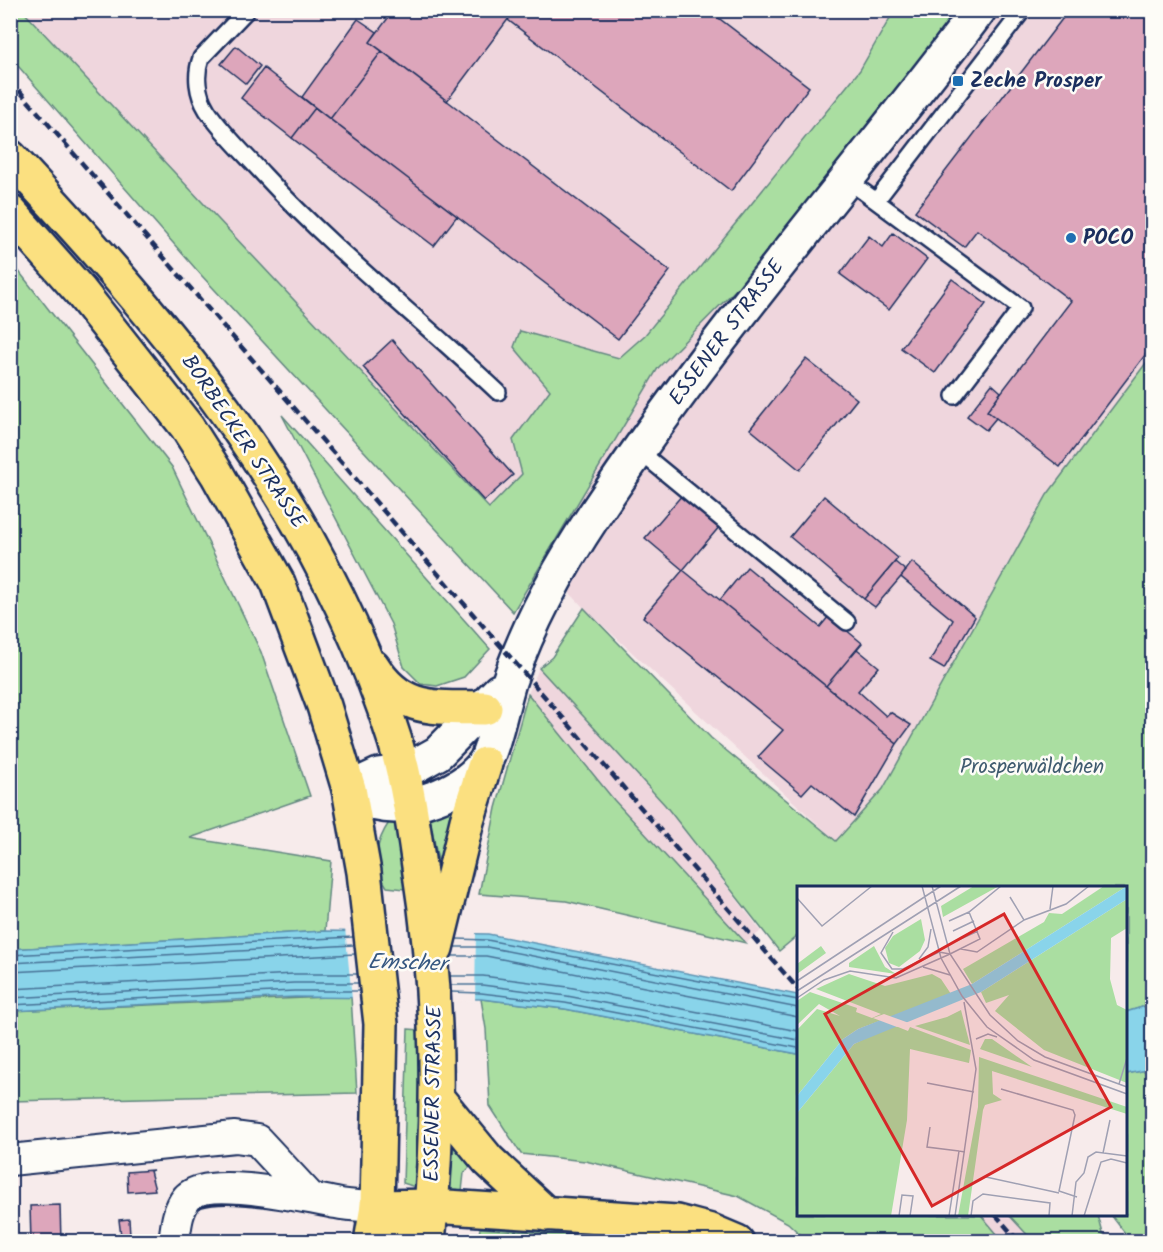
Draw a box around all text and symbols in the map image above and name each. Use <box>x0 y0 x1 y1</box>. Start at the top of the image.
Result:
place label: Zeche Prosper <box>970 65 1103 98</box>
marker: Zeche Prosper <box>951 74 965 88</box>
place label: POCO <box>1083 222 1133 255</box>
marker: POCO <box>1064 231 1078 245</box>
street label: ESSENER STRASSE <box>661 252 794 413</box>
street label: BORBECKER STRASSE <box>172 348 314 536</box>
park label: Prosperwäldchen <box>960 751 1104 784</box>
inset map <box>797 886 1127 1216</box>
water label: Emscher <box>367 945 452 983</box>
street label: ESSENER STRASSE <box>416 1005 452 1182</box>

